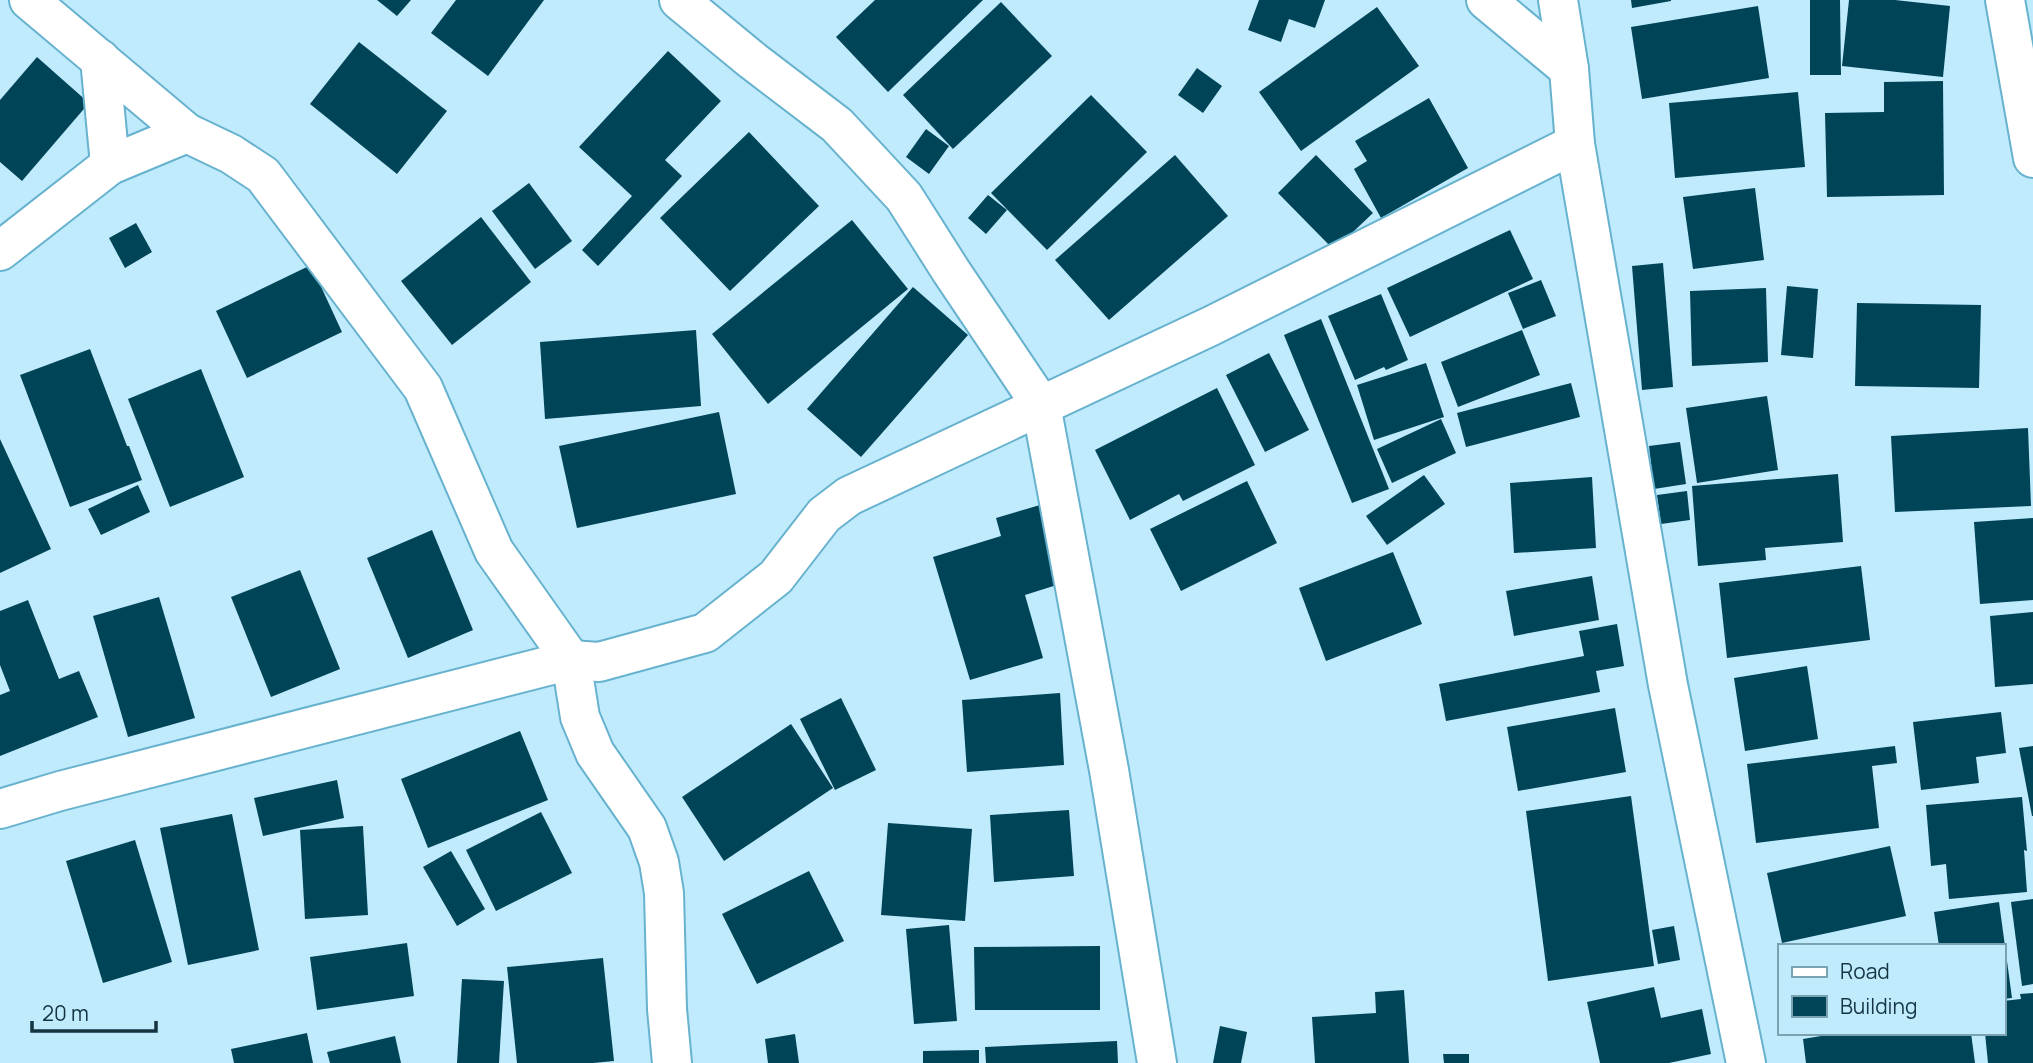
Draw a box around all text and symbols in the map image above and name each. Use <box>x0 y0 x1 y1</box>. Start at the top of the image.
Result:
legend <box>1778 944 2005 1035</box>
text: Road <box>1840 957 1890 985</box>
scale bar <box>32 990 156 1034</box>
text: Building <box>1840 992 1917 1020</box>
text: 20 m <box>42 999 89 1027</box>

